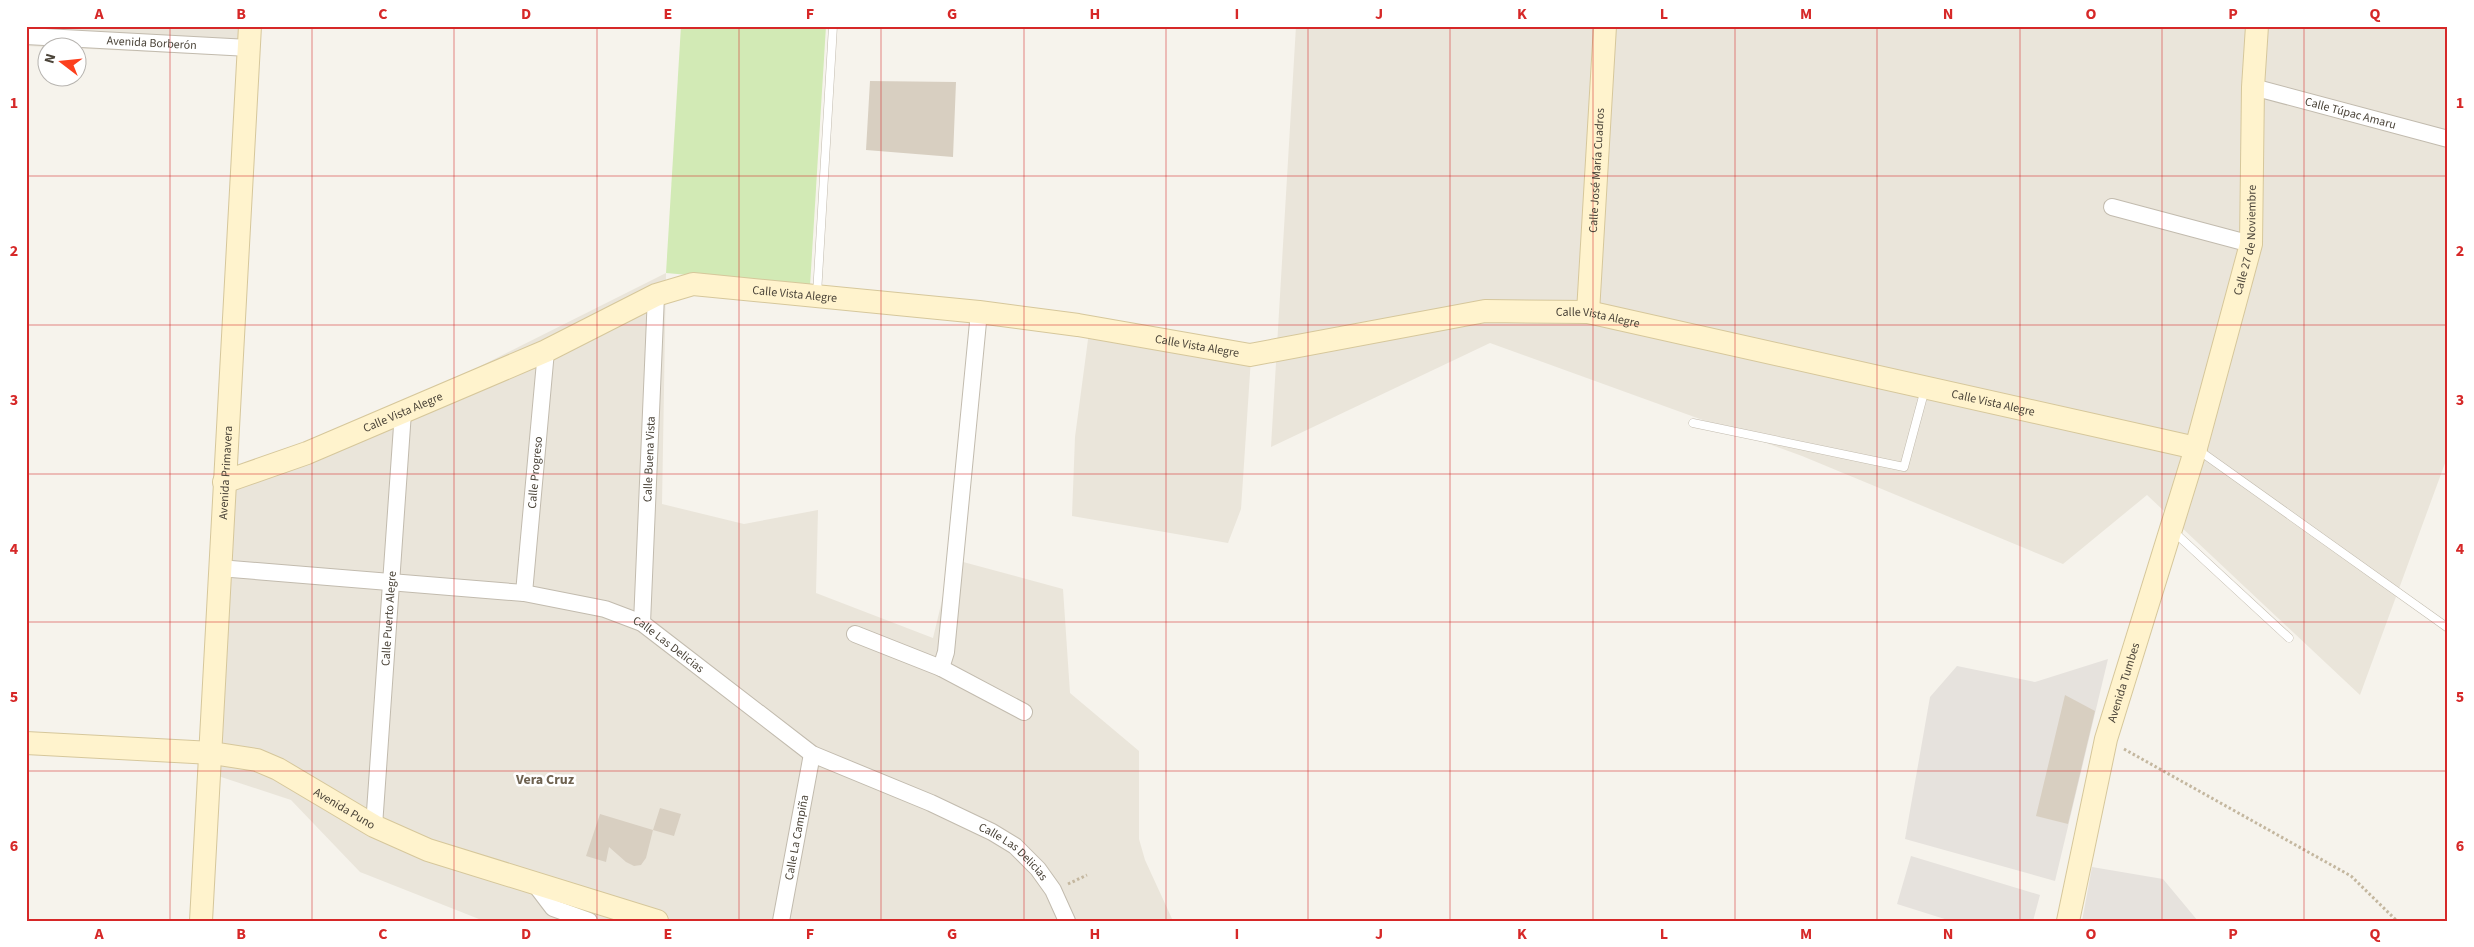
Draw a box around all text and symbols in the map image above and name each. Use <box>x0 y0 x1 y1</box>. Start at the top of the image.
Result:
text: A <box>93 3 104 25</box>
text: B <box>236 3 246 25</box>
text: C <box>378 3 388 25</box>
text: D <box>521 3 531 25</box>
text: E <box>664 3 672 25</box>
text: F <box>806 3 814 25</box>
text: G <box>947 3 957 25</box>
text: H <box>1090 3 1100 25</box>
text: I <box>1235 3 1239 25</box>
text: J <box>1375 3 1383 25</box>
text: K <box>1517 3 1527 25</box>
text: L <box>1660 3 1668 25</box>
text: M <box>1800 3 1812 25</box>
text: N <box>1943 3 1953 25</box>
text: O <box>2086 3 2097 25</box>
text: P <box>2228 3 2238 25</box>
text: Q <box>2370 3 2381 25</box>
street label: Avenida Borberón <box>106 32 197 54</box>
north arrow <box>38 38 88 88</box>
text: N <box>40 51 61 66</box>
text: 1 <box>10 92 18 114</box>
text: 1 <box>2456 92 2464 114</box>
street label: Calle Túpac Amaru <box>2303 93 2398 134</box>
street label: Calle José María Cuadros <box>1585 107 1609 233</box>
street label: Calle 27 de Noviembre <box>2230 185 2261 297</box>
text: 2 <box>10 240 18 262</box>
text: 2 <box>2456 240 2464 262</box>
street label: Calle Vista Alegre <box>751 282 838 307</box>
street label: Calle Vista Alegre <box>1556 304 1641 332</box>
street label: Calle Vista Alegre <box>1154 331 1241 362</box>
street label: Calle Vista Alegre <box>1950 386 2037 421</box>
street label: Calle Vista Alegre <box>360 388 445 437</box>
text: 3 <box>10 389 18 411</box>
text: 3 <box>2456 389 2464 411</box>
street label: Calle Buena Vista <box>639 416 660 502</box>
street label: Avenida Primavera <box>215 425 237 520</box>
street label: Calle Progreso <box>524 436 547 509</box>
text: 4 <box>10 538 19 560</box>
text: 4 <box>2456 538 2465 560</box>
street label: Calle Puerto Alegre <box>377 570 401 667</box>
street label: Calle Las Delicias <box>630 612 708 677</box>
street label: Avenida Tumbes <box>2104 641 2144 725</box>
text: 5 <box>10 686 18 708</box>
text: 5 <box>2456 686 2464 708</box>
district label: Vera Cruz <box>515 770 575 790</box>
street label: Avenida Puno <box>310 784 378 834</box>
street label: Calle La Campiña <box>781 793 813 882</box>
street label: Calle Las Delicias <box>976 819 1052 884</box>
text: 6 <box>10 835 18 857</box>
text: 6 <box>2456 835 2464 857</box>
text: A <box>93 923 104 945</box>
text: B <box>236 923 246 945</box>
text: C <box>378 923 388 945</box>
text: D <box>521 923 531 945</box>
text: E <box>664 923 672 945</box>
text: F <box>806 923 814 945</box>
text: G <box>947 923 957 945</box>
text: H <box>1090 923 1100 945</box>
text: I <box>1235 923 1239 945</box>
text: J <box>1375 923 1383 945</box>
text: K <box>1517 923 1527 945</box>
text: L <box>1660 923 1668 945</box>
text: M <box>1800 923 1812 945</box>
text: N <box>1943 923 1953 945</box>
text: O <box>2086 923 2097 945</box>
text: P <box>2228 923 2238 945</box>
text: Q <box>2370 923 2381 945</box>

